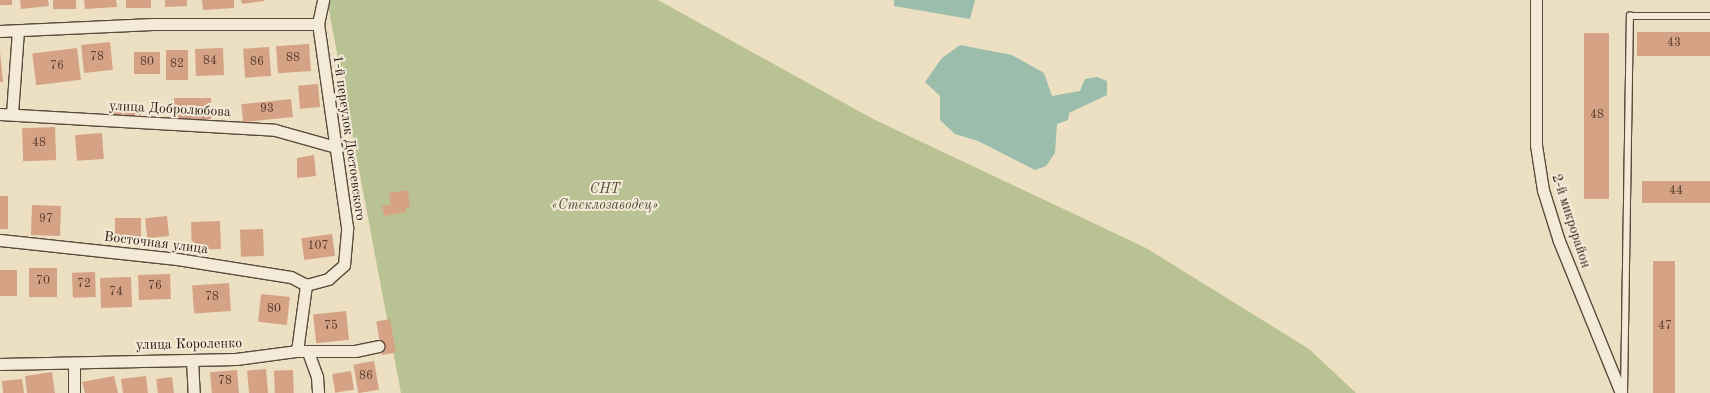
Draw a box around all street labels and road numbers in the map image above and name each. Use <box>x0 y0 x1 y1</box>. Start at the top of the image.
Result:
street label: 1-й переулок Достоевского <box>329 54 369 222</box>
street label: улица Добролюбова <box>109 97 231 121</box>
street label: 2-й микрорайон <box>1548 172 1594 270</box>
street label: Восточная улица <box>103 228 209 258</box>
street label: улица Короленко <box>136 335 242 353</box>

